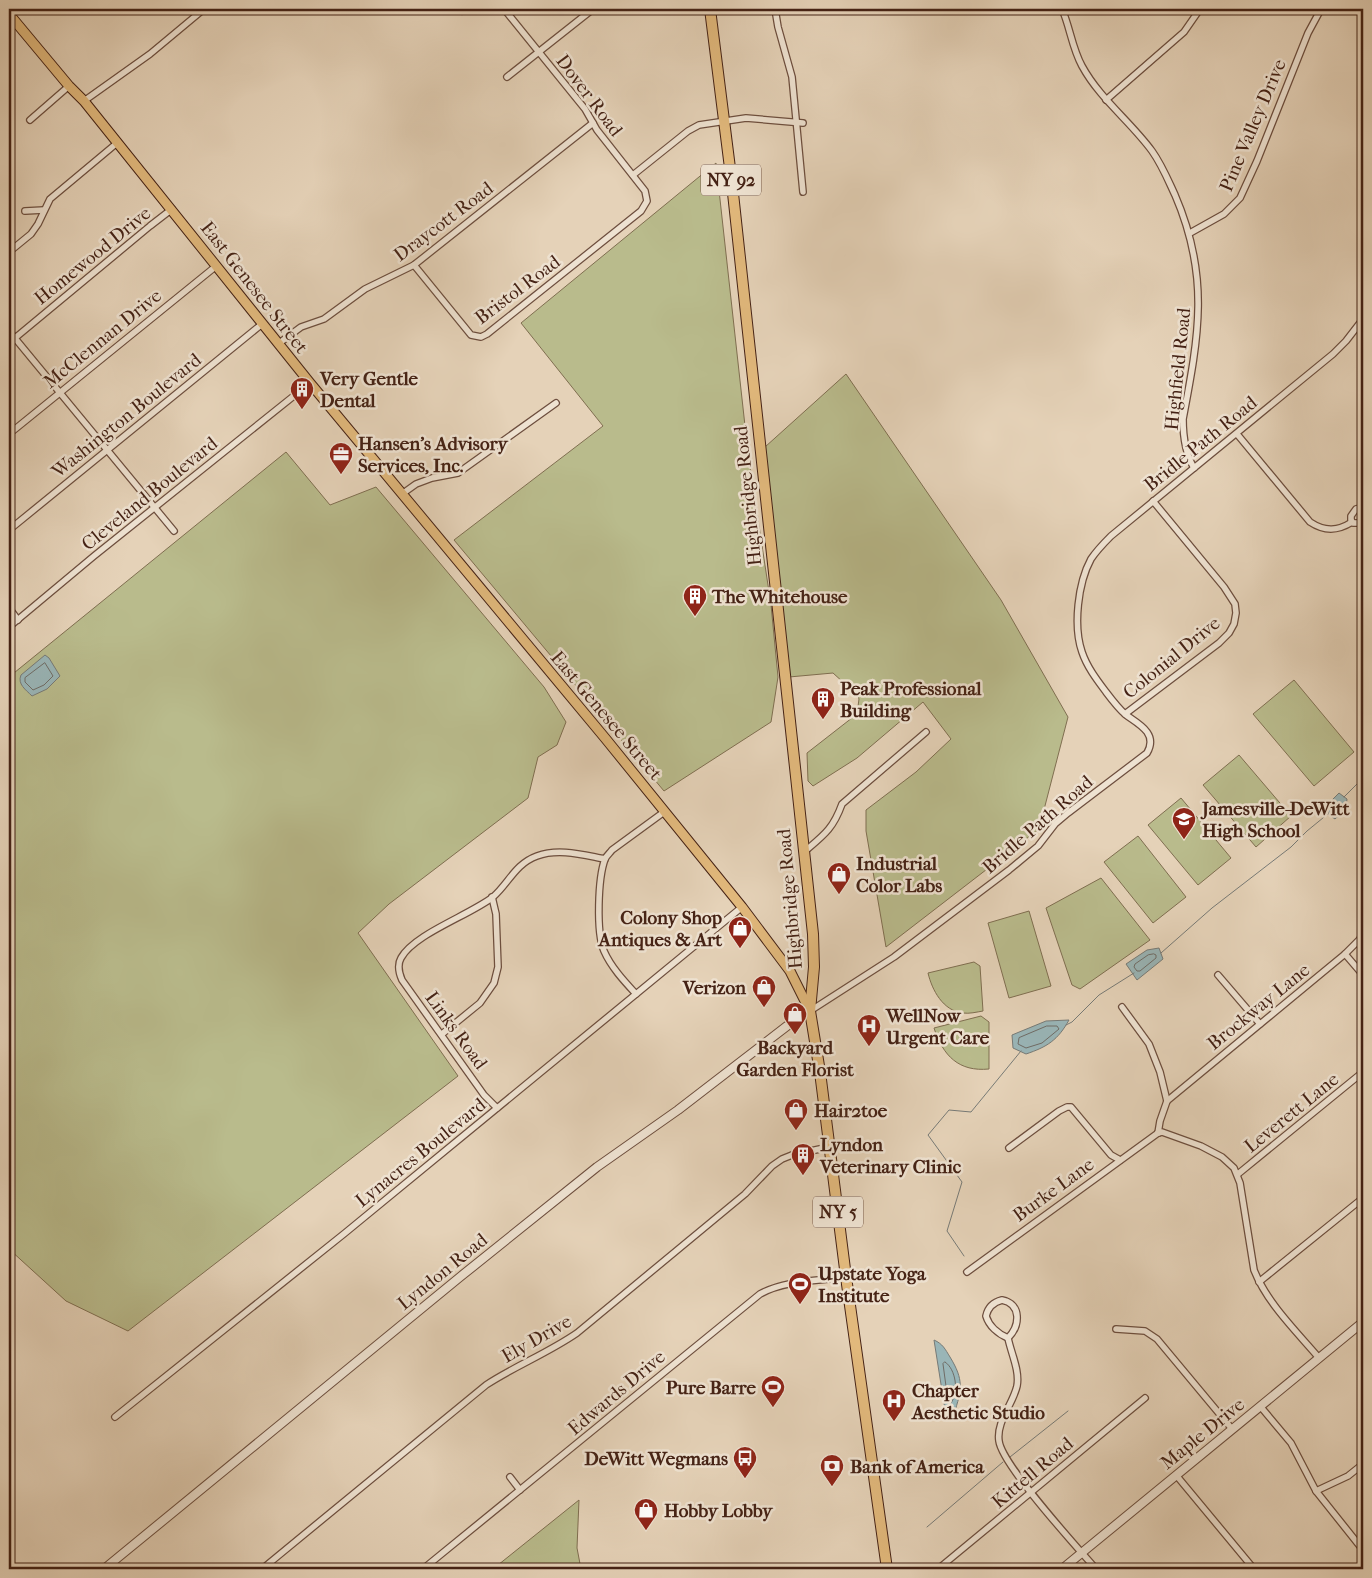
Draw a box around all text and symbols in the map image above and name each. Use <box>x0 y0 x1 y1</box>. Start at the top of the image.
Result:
street label: Dover Road <box>551 50 627 141</box>
street label: Pine Valley Drive <box>1215 56 1291 195</box>
road number: NY 92 <box>701 164 761 196</box>
street label: Draycott Road <box>390 177 498 266</box>
street label: Homewood Drive <box>30 202 155 309</box>
street label: East Genesee Street <box>196 217 313 358</box>
street label: Bristol Road <box>471 250 565 329</box>
street label: McClennan Drive <box>39 285 166 393</box>
street label: Highfield Road <box>1161 306 1195 431</box>
street label: Washington Boulevard <box>47 348 206 483</box>
place label: Very Gentle Dental <box>319 368 419 412</box>
building icon: Very Gentle Dental <box>289 376 315 410</box>
street label: Bridle Path Road <box>1140 391 1262 496</box>
street label: Highbridge Road <box>730 424 766 567</box>
street label: Cleveland Boulevard <box>77 432 222 555</box>
place label: Hansen's Advisory Services, Inc. <box>358 433 508 477</box>
office icon: Hansen's Advisory Services, Inc. <box>328 441 354 475</box>
building icon: The Whitehouse <box>682 583 708 617</box>
place label: The Whitehouse <box>711 586 848 608</box>
street label: Colonial Drive <box>1119 612 1224 703</box>
street label: East Genesee Street <box>546 647 667 785</box>
place label: Peak Professional Building <box>840 678 982 722</box>
building icon: Peak Professional Building <box>810 686 836 720</box>
street label: Bridle Path Road <box>978 771 1098 879</box>
place label: Jamesville-DeWitt High School <box>1200 798 1350 842</box>
school or university icon: Jamesville-DeWitt High School <box>1171 806 1197 840</box>
street label: Highbridge Road <box>773 827 807 970</box>
place label: Industrial Color Labs <box>856 853 942 897</box>
shop icon: Industrial Color Labs <box>826 861 852 895</box>
place label: Colony Shop Antiques & Art <box>598 907 722 951</box>
shop icon: Colony Shop Antiques & Art <box>727 915 753 949</box>
street label: Brockway Lane <box>1203 959 1314 1055</box>
shop icon: Verizon <box>751 974 777 1008</box>
place label: Verizon <box>682 977 747 999</box>
street label: Links Road <box>420 987 492 1074</box>
shop icon: Backyard Garden Florist <box>782 1001 808 1035</box>
place label: WellNow Urgent Care <box>885 1005 990 1049</box>
hospital icon: WellNow Urgent Care <box>856 1013 882 1047</box>
place label: Backyard Garden Florist <box>736 1037 854 1081</box>
street label: Leverett Lane <box>1240 1068 1343 1157</box>
street label: Lynacres Boulevard <box>351 1093 491 1212</box>
shop icon: Hair2toe <box>783 1097 809 1131</box>
place label: Hair2toe <box>814 1100 888 1122</box>
place label: Lyndon Veterinary Clinic <box>819 1134 962 1178</box>
building icon: Lyndon Veterinary Clinic <box>790 1142 816 1176</box>
street label: Burke Lane <box>1009 1153 1098 1227</box>
road number: NY 5 <box>813 1196 863 1228</box>
street label: Lyndon Road <box>393 1228 493 1315</box>
place label: Upstate Yoga Institute <box>817 1263 927 1307</box>
sports icon: Upstate Yoga Institute <box>787 1271 813 1305</box>
street label: Ely Drive <box>498 1310 575 1368</box>
street label: Edwards Drive <box>564 1346 670 1440</box>
sports icon: Pure Barre <box>760 1374 786 1408</box>
place label: Pure Barre <box>666 1377 757 1399</box>
place label: Chapter Aesthetic Studio <box>911 1380 1045 1424</box>
hospital icon: Chapter Aesthetic Studio <box>881 1388 907 1422</box>
street label: Maple Drive <box>1156 1393 1249 1474</box>
street label: Kittell Road <box>988 1432 1078 1513</box>
bus stop icon: DeWitt Wegmans <box>732 1445 758 1479</box>
place label: DeWitt Wegmans <box>584 1448 728 1470</box>
bank icon: Bank of America <box>819 1453 845 1487</box>
place label: Bank of America <box>850 1456 985 1478</box>
shop icon: Hobby Lobby <box>633 1497 659 1531</box>
place label: Hobby Lobby <box>664 1500 773 1522</box>

